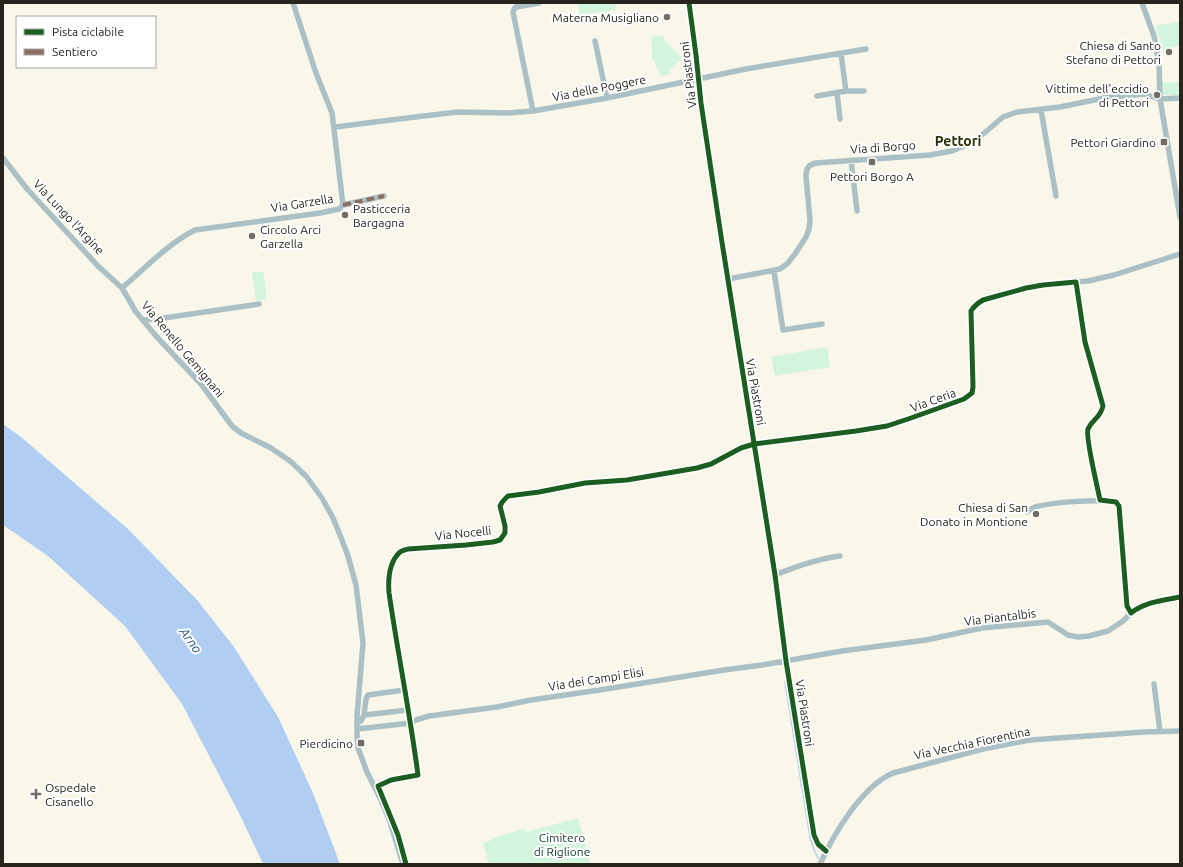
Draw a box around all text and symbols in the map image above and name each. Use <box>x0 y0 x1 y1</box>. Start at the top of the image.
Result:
place label: Materna Musigliano <box>552 11 659 24</box>
marker: Materna Musigliano <box>662 12 672 22</box>
legend <box>16 16 156 68</box>
text: Pista ciclabile <box>52 25 124 38</box>
place label: Chiesa di Santo Stefano di Pettori <box>1066 39 1161 66</box>
street label: Via Piastroni <box>677 41 699 109</box>
text: Sentiero <box>52 45 98 58</box>
marker: Chiesa di Santo Stefano di Pettori <box>1164 47 1174 57</box>
street label: Via delle Poggere <box>551 73 647 103</box>
place label: Vittime dell'eccidio di Pettori <box>1046 82 1149 109</box>
marker: Vittime dell'eccidio di Pettori <box>1152 90 1162 100</box>
district label: Pettori <box>935 133 981 149</box>
place label: Pettori Giardino <box>1070 136 1156 149</box>
marker: Pettori Giardino <box>1159 137 1169 147</box>
street label: Via di Borgo <box>850 138 916 156</box>
marker: Pettori Borgo A <box>867 157 877 167</box>
place label: Pettori Borgo A <box>830 170 914 183</box>
street label: Via Lungo l'Argine <box>31 177 107 257</box>
street label: Via Garzella <box>270 192 334 214</box>
place label: Pasticceria Bargagna <box>353 202 410 229</box>
marker: Pasticceria Bargagna <box>340 210 350 220</box>
place label: Circolo Arci Garzella <box>260 223 321 250</box>
marker: Circolo Arci Garzella <box>247 231 257 241</box>
street label: Via Renello Gemignani <box>139 298 227 400</box>
street label: Via Piastroni <box>744 358 768 426</box>
street label: Via Ceria <box>908 386 958 414</box>
place label: Chiesa di San Donato in Montione <box>920 501 1028 528</box>
marker: Chiesa di San Donato in Montione <box>1031 509 1041 519</box>
street label: Via Nocelli <box>434 524 492 542</box>
street label: Via Piantalbis <box>963 606 1037 628</box>
water label: Arno <box>177 624 205 655</box>
street label: Via dei Campi Elisi <box>547 665 645 693</box>
street label: Via Piastroni <box>793 679 817 747</box>
street label: Via Vecchia Fiorentina <box>913 724 1031 762</box>
place label: Pierdicino <box>299 737 353 750</box>
marker: Pierdicino <box>356 738 366 748</box>
place label: Ospedale Cisanello <box>45 781 96 808</box>
marker: Ospedale Cisanello <box>30 788 42 800</box>
park label: Cimitero di Riglione <box>534 831 590 858</box>

